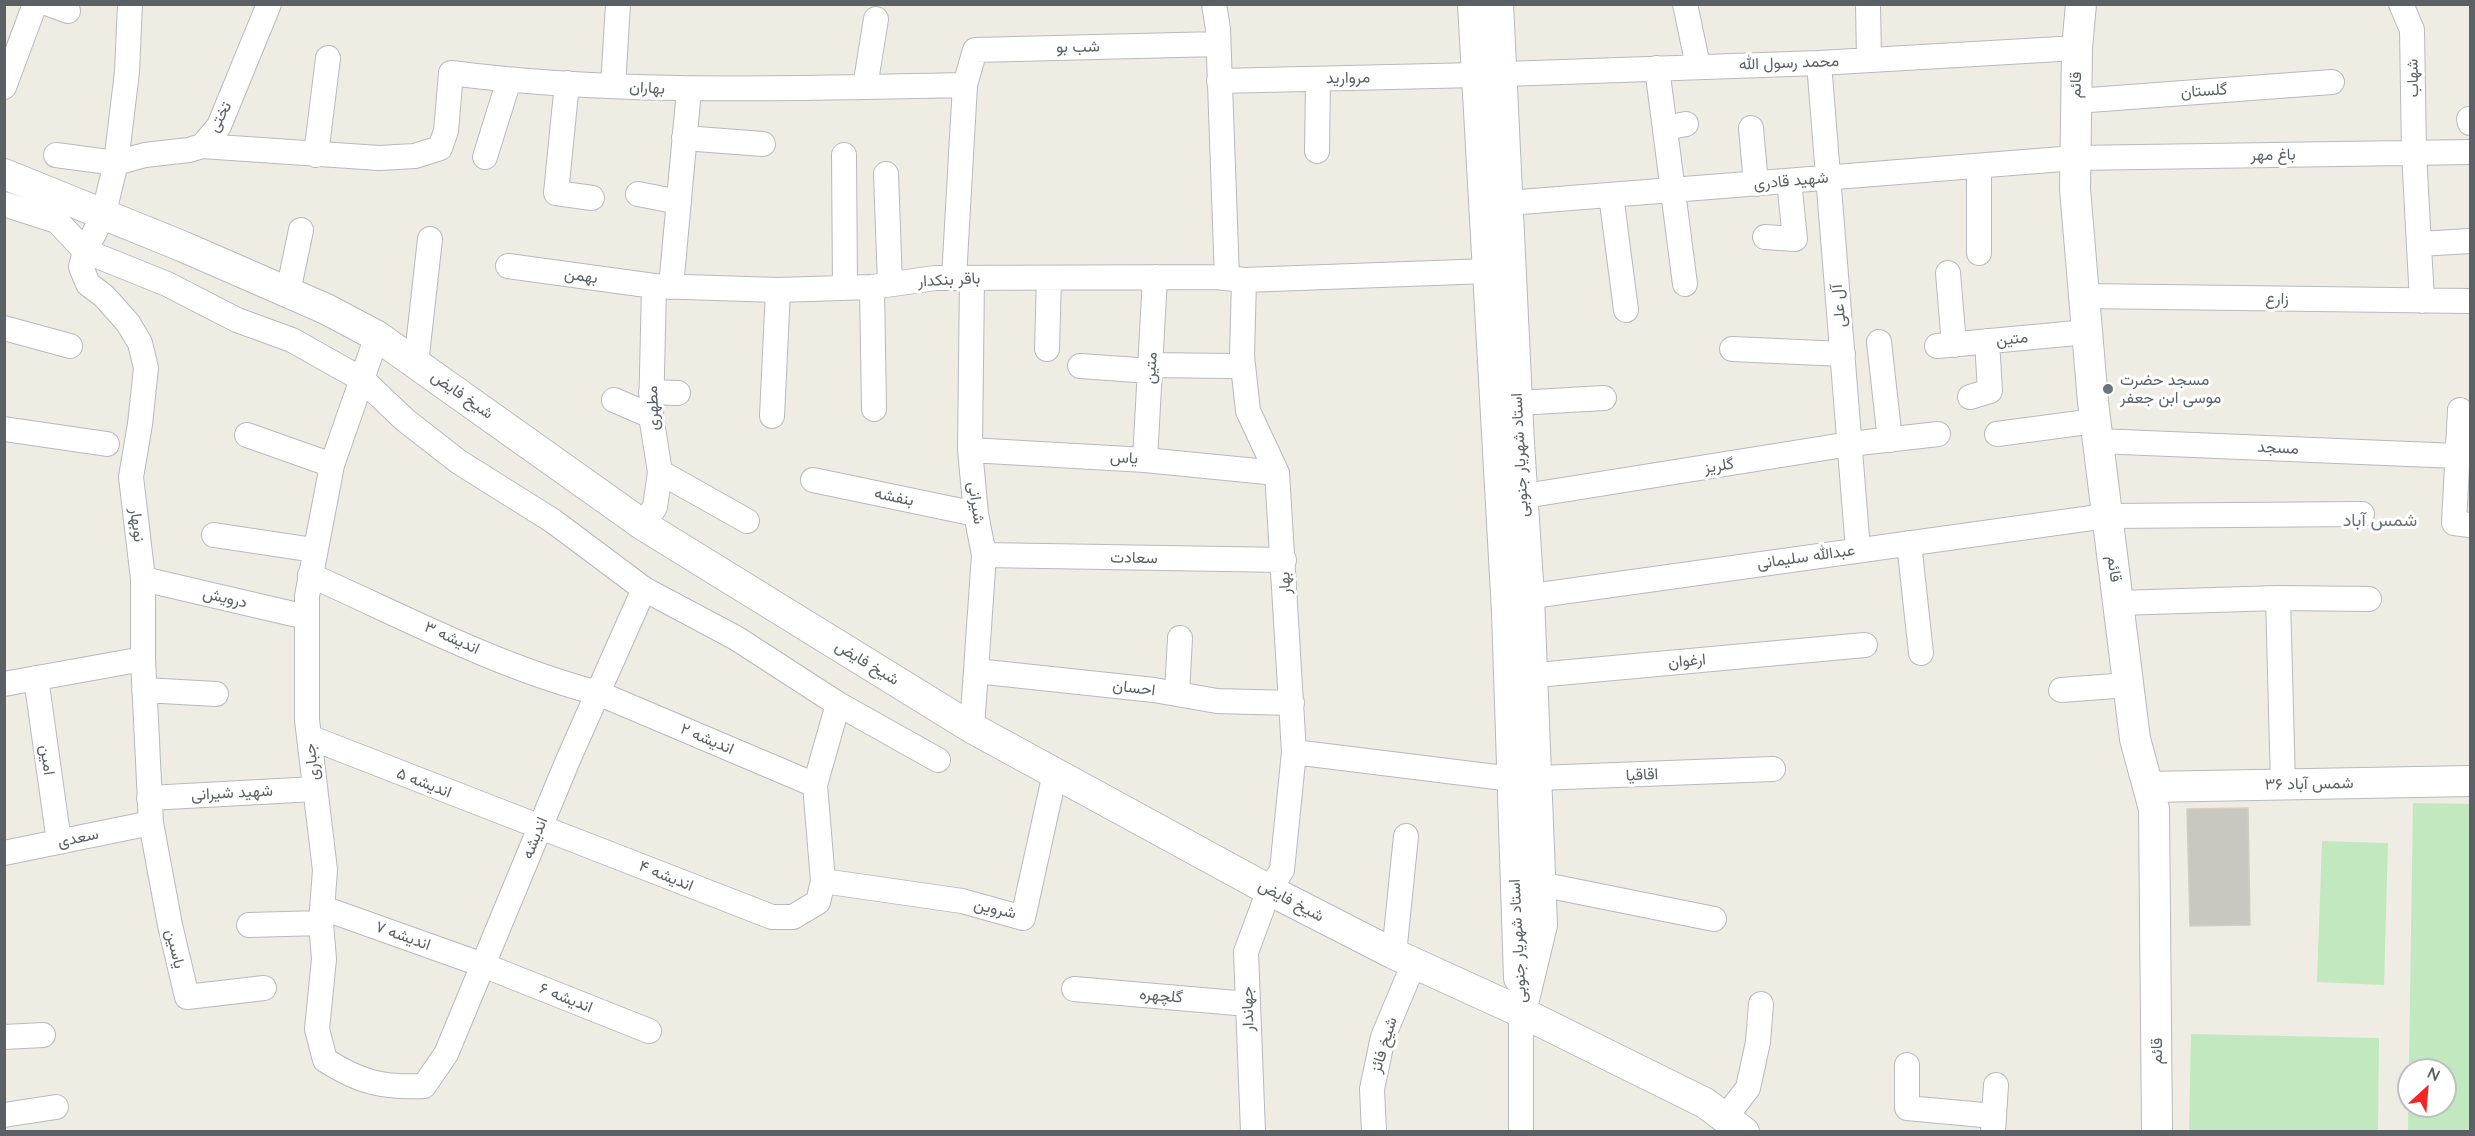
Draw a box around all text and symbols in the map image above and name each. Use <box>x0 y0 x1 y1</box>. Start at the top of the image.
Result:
street label: شب بو <box>1056 37 1100 57</box>
street label: محمد رسول الله <box>1739 52 1839 74</box>
street label: شهاب <box>2403 58 2423 98</box>
street label: مروارید <box>1326 68 1370 88</box>
street label: قائم <box>2066 72 2086 98</box>
street label: بهاران <box>629 77 665 99</box>
street label: گلستان <box>2180 80 2228 102</box>
street label: تختی <box>204 98 236 136</box>
street label: باغ مهر <box>2250 145 2296 165</box>
street label: شهید قادری <box>1753 168 1829 194</box>
street label: بهمن <box>563 264 599 288</box>
street label: باقر بنکدار <box>917 269 981 291</box>
street label: آل علی <box>1828 284 1850 328</box>
street label: زارع <box>2265 289 2289 309</box>
street label: متین <box>1995 328 2029 350</box>
street label: متین <box>1141 351 1161 385</box>
street label: شیخ فایض <box>427 367 497 423</box>
place label: مسجد حضرت موسی ابن جعفر <box>2120 370 2221 408</box>
marker: مسجد حضرت موسی ابن جعفر <box>2101 382 2115 396</box>
street label: مطهری <box>643 385 663 431</box>
street label: استاد شهریار جنوبی <box>1507 392 1533 518</box>
street label: مسجد <box>2257 437 2299 459</box>
street label: یاس <box>1109 448 1139 468</box>
street label: گلریز <box>1703 454 1735 478</box>
street label: شیرانی <box>964 481 988 525</box>
street label: بنفشه <box>873 483 915 511</box>
street label: نوبهار <box>125 507 149 543</box>
district label: شمس آباد <box>2343 510 2417 532</box>
street label: عبدالله سلیمانی <box>1756 541 1856 573</box>
street label: سعادت <box>1110 548 1158 568</box>
street label: قائم <box>2103 555 2125 583</box>
street label: بهار <box>1275 571 1295 595</box>
street label: درویش <box>201 584 249 612</box>
street label: اندیشه ۳ <box>421 617 483 659</box>
street label: شیخ فایض <box>831 636 903 690</box>
street label: ارغوان <box>1667 650 1707 672</box>
street label: احسان <box>1112 676 1156 700</box>
street label: اندیشه ۲ <box>677 719 737 759</box>
street label: جباری <box>300 742 324 782</box>
street label: امین <box>35 744 59 776</box>
street label: اندیشه ۵ <box>394 764 454 802</box>
street label: اقاقیا <box>1625 765 1659 785</box>
street label: شمس آباد ۳۶ <box>2264 774 2354 794</box>
street label: شهید شیرانی <box>191 781 273 805</box>
street label: اندیشه <box>518 814 552 862</box>
street label: سعدی <box>56 824 100 852</box>
street label: اندیشه ۴ <box>636 856 696 896</box>
street label: شیخ فایض <box>1255 876 1327 926</box>
street label: استاد شهریار جنوبی <box>1505 878 1531 1004</box>
street label: شروین <box>972 895 1018 923</box>
street label: اندیشه ۷ <box>373 917 433 955</box>
street label: یاسین <box>161 928 189 970</box>
street label: اندیشه ۶ <box>537 979 595 1017</box>
street label: گلچهره <box>1139 985 1183 1007</box>
street label: جهاندار <box>1238 986 1258 1032</box>
street label: شیخ فائز <box>1366 1015 1402 1075</box>
street label: قائم <box>2147 1038 2167 1064</box>
north arrow <box>2397 1058 2457 1118</box>
text: N <box>2424 1062 2444 1085</box>

